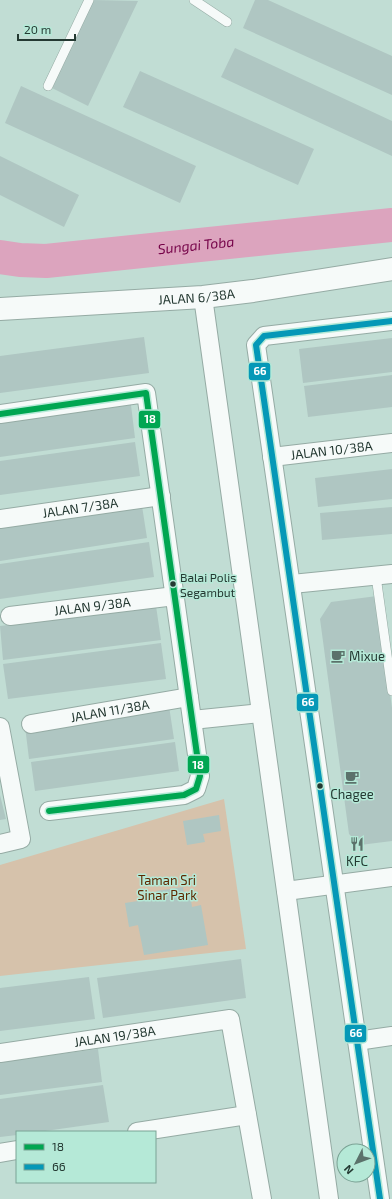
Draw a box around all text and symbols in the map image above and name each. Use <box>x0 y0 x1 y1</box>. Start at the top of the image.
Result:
scale bar <box>18 16 75 42</box>
text: 20 m <box>24 22 51 36</box>
water label: Sungai Toba <box>157 232 235 257</box>
street label: JALAN 6/38A <box>158 285 236 308</box>
line badge: 66 <box>248 362 271 381</box>
text: 66 <box>254 364 267 377</box>
line badge: 18 <box>138 410 161 429</box>
text: 18 <box>144 412 156 425</box>
street label: JALAN 10/38A <box>290 437 373 463</box>
street label: JALAN 7/38A <box>41 494 119 521</box>
place label: Balai Polis Segambut <box>180 570 236 599</box>
marker: Balai Polis Segambut <box>168 579 178 589</box>
street label: JALAN 9/38A <box>53 593 131 619</box>
cafe icon: Mixue <box>330 648 346 664</box>
place label: Mixue <box>349 648 385 664</box>
line badge: 66 <box>296 693 319 712</box>
text: 66 <box>302 695 315 708</box>
street label: JALAN 11/38A <box>69 696 150 725</box>
line badge: 18 <box>187 755 210 774</box>
text: 18 <box>192 758 204 771</box>
cafe icon: Chagee <box>344 769 360 785</box>
unlabelled marker <box>315 781 325 791</box>
place label: Chagee <box>330 786 374 802</box>
restaurant icon: KFC <box>349 836 365 852</box>
place label: KFC <box>346 853 368 869</box>
park label: Taman Sri Sinar Park <box>137 872 197 903</box>
street label: JALAN 19/38A <box>73 1022 156 1050</box>
line badge: 66 <box>344 1024 367 1043</box>
text: 66 <box>350 1026 363 1039</box>
legend <box>16 1131 156 1183</box>
text: 18 <box>52 1139 64 1153</box>
north arrow <box>336 1143 376 1183</box>
text: 66 <box>52 1159 66 1173</box>
text: N <box>341 1163 356 1177</box>

